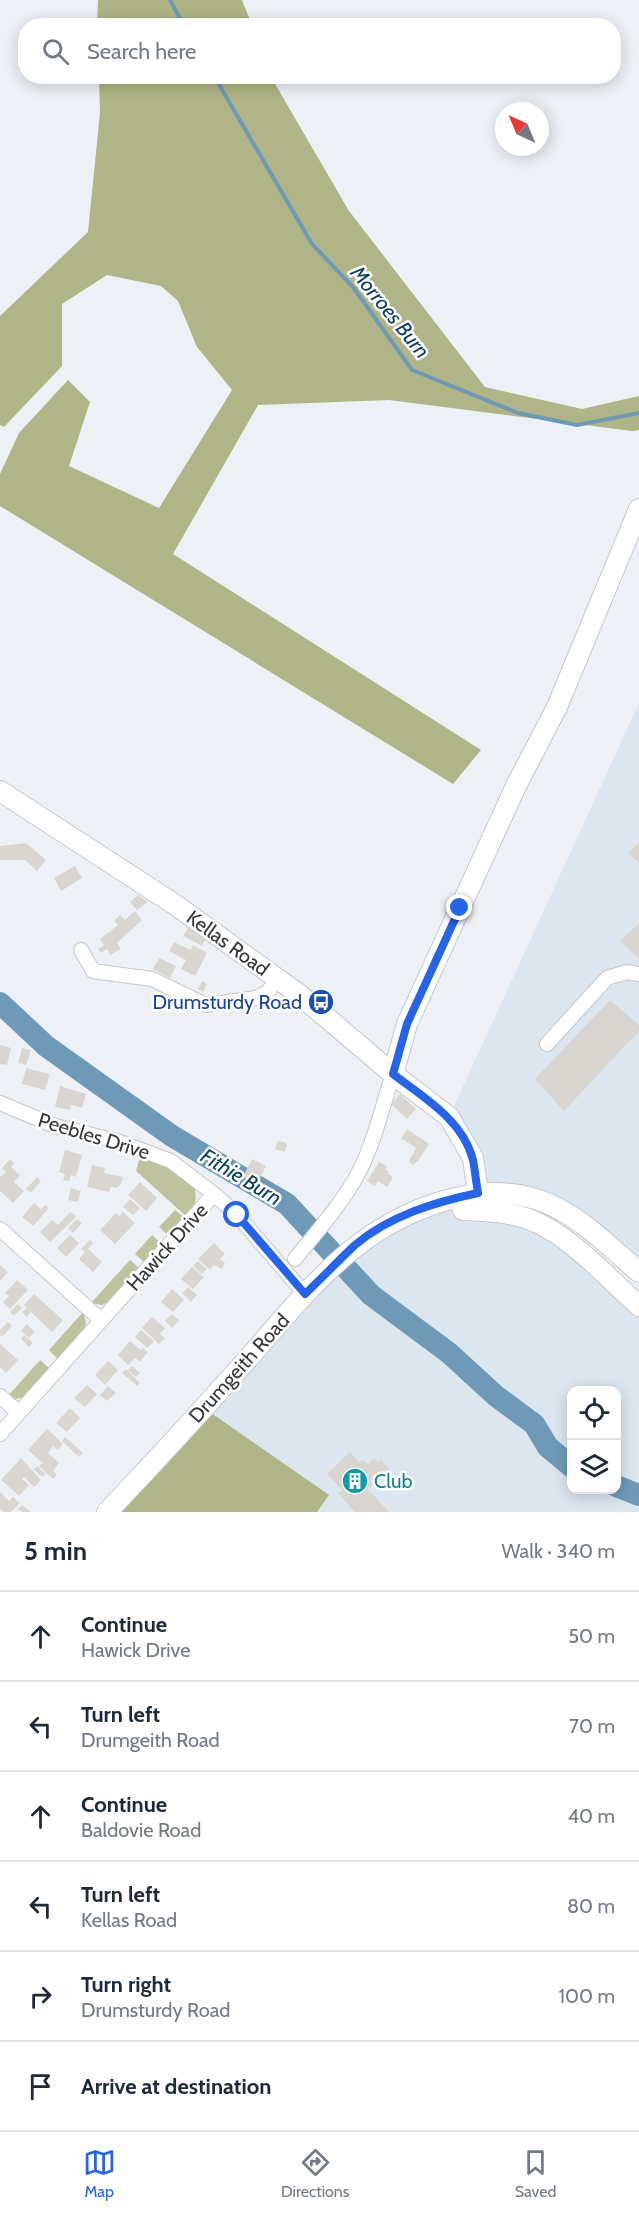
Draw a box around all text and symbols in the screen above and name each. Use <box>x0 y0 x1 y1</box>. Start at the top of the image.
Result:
search box <box>18 18 621 84</box>
icon: search <box>39 35 72 68</box>
text: Search here <box>87 38 196 65</box>
north arrow <box>495 102 549 156</box>
water label: Morroes Burn <box>345 260 435 363</box>
route end <box>446 894 472 920</box>
street label: Kellas Road <box>182 905 274 981</box>
bus stop icon: Drumsturdy Road <box>306 987 336 1017</box>
place label: Drumsturdy Road <box>153 990 302 1014</box>
street label: Peebles Drive <box>35 1108 153 1164</box>
water label: Fithie Burn <box>197 1143 286 1210</box>
street label: Hawick Drive <box>121 1198 213 1296</box>
route start <box>223 1201 249 1227</box>
street label: Drumgeith Road <box>184 1308 294 1428</box>
map controls <box>567 1386 621 1494</box>
button: locate <box>567 1386 621 1440</box>
button: layers <box>567 1440 621 1494</box>
building icon: Club <box>340 1466 370 1496</box>
place label: Club <box>374 1469 413 1493</box>
text: 5 min <box>24 1535 87 1567</box>
text: Walk · 340 m <box>501 1539 615 1563</box>
text: Continue <box>81 1611 167 1638</box>
icon: ahead <box>24 1620 57 1653</box>
text: 50 m <box>568 1624 615 1648</box>
text: Hawick Drive <box>81 1638 190 1662</box>
text: Turn left <box>81 1701 160 1728</box>
icon: left <box>24 1710 57 1743</box>
text: 70 m <box>569 1714 615 1738</box>
text: Drumgeith Road <box>81 1728 220 1752</box>
text: Continue <box>81 1791 167 1818</box>
icon: ahead <box>24 1800 57 1833</box>
text: 40 m <box>567 1804 615 1828</box>
text: Baldovie Road <box>81 1818 201 1842</box>
text: Turn left <box>81 1881 160 1908</box>
icon: left <box>24 1890 57 1923</box>
text: 80 m <box>567 1894 615 1918</box>
text: Kellas Road <box>81 1908 177 1932</box>
text: Turn right <box>81 1971 171 1998</box>
icon: right <box>24 1980 57 2013</box>
text: 100 m <box>559 1984 615 2008</box>
text: Drumsturdy Road <box>81 1998 230 2022</box>
icon: arrive <box>24 2070 57 2103</box>
text: Arrive at destination <box>81 2073 271 2100</box>
tab: Map <box>83 2146 116 2201</box>
tab: Directions <box>281 2146 349 2201</box>
tab: Saved <box>515 2146 556 2201</box>

